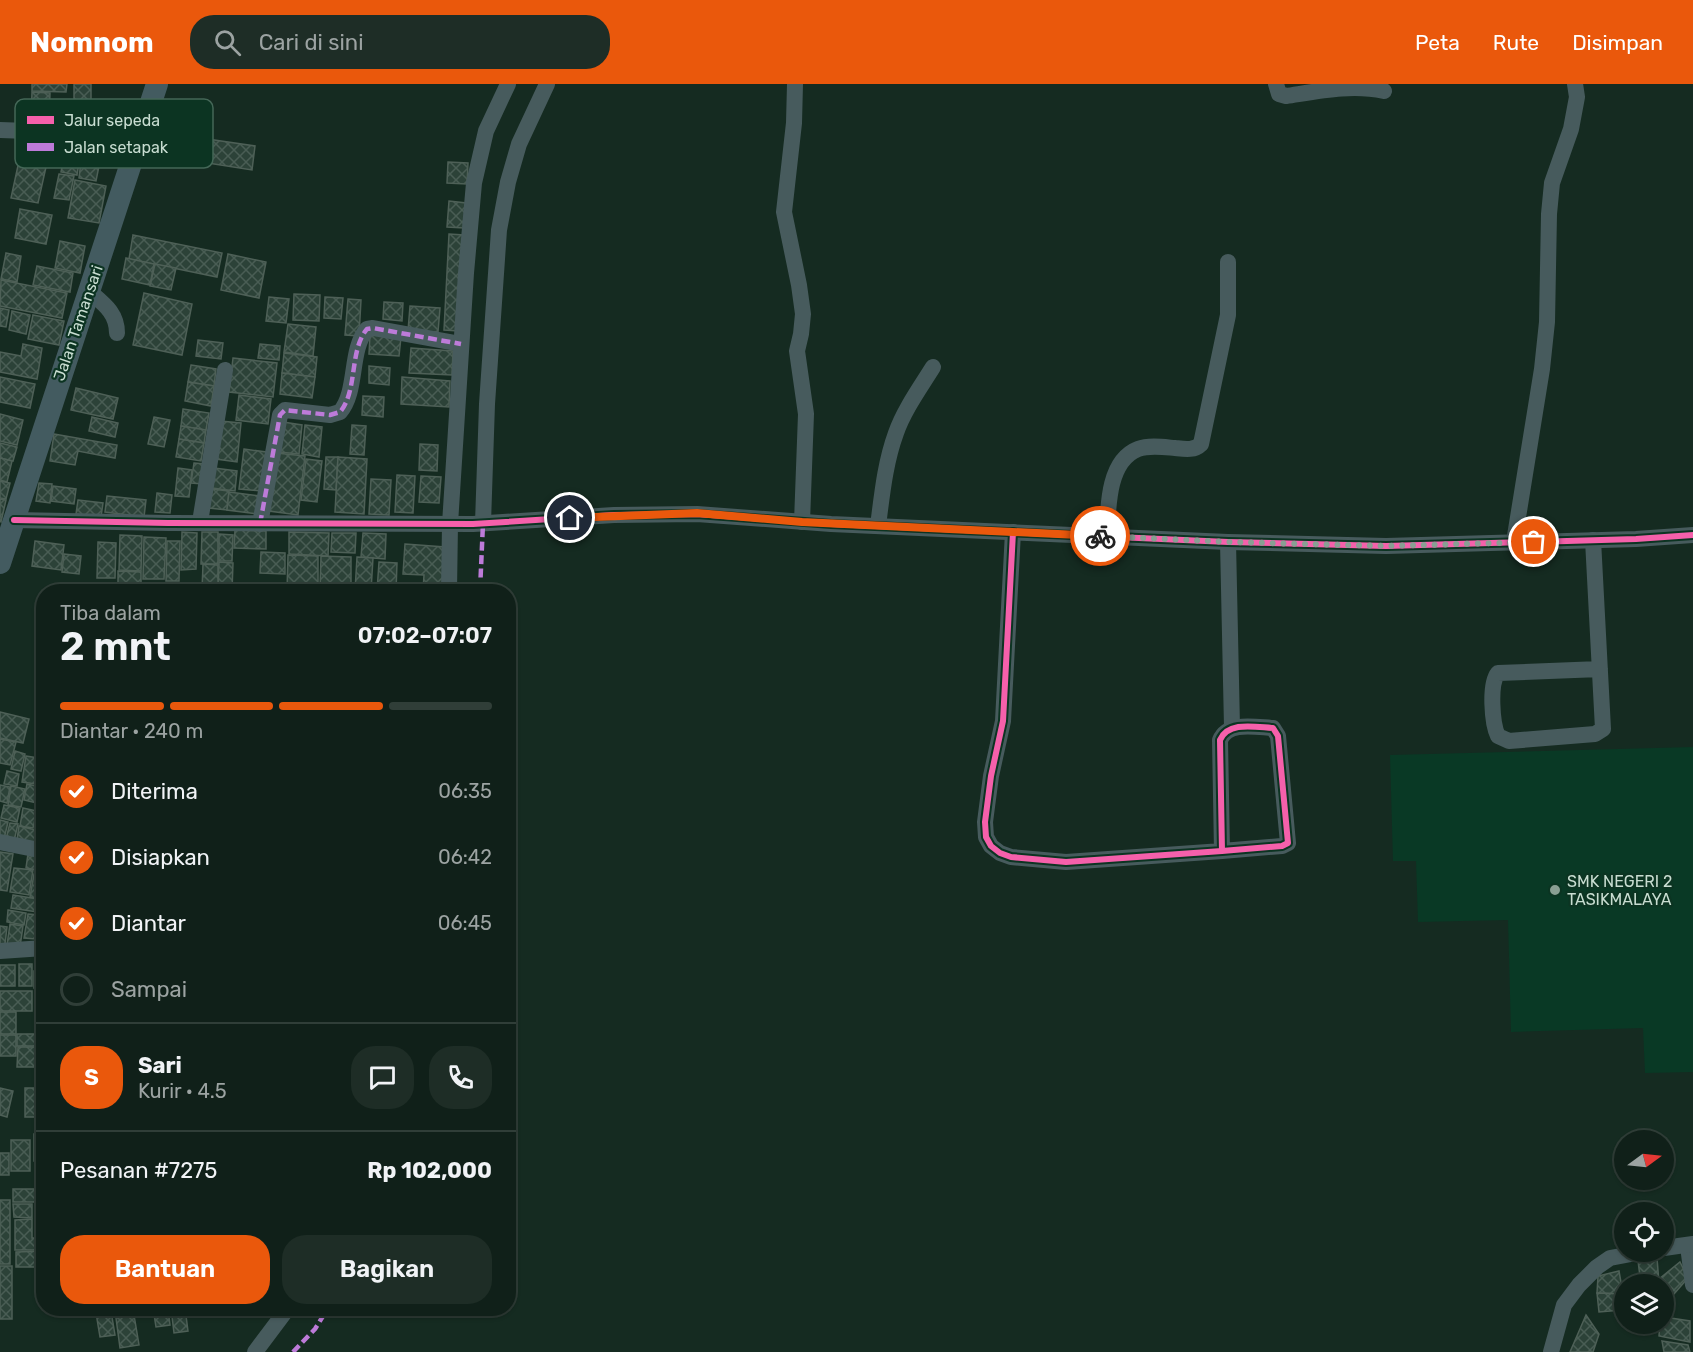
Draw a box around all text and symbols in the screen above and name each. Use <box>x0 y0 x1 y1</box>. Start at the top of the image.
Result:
search box <box>190 15 610 69</box>
text: Nomnom <box>30 26 154 59</box>
icon: search <box>211 26 244 59</box>
text: Cari di sini <box>259 29 364 56</box>
text: Peta <box>1415 30 1460 55</box>
text: Rute <box>1493 30 1539 55</box>
text: Disimpan <box>1572 30 1663 55</box>
legend <box>15 99 213 168</box>
text: Jalur sepeda <box>64 111 160 130</box>
text: Jalan setapak <box>64 138 169 157</box>
street label: Jalan Tamansari <box>49 263 107 383</box>
pin <box>544 492 595 543</box>
icon: home <box>553 501 586 534</box>
courier <box>1070 506 1130 566</box>
pin <box>1508 516 1559 567</box>
icon: bike <box>1084 520 1117 553</box>
icon: bag <box>1517 525 1550 558</box>
text: Tiba dalam <box>60 601 161 625</box>
text: 07:02–07:07 <box>358 622 492 649</box>
text: 2 mnt <box>60 624 171 670</box>
text: Diantar · 240 m <box>60 719 203 743</box>
icon: check <box>60 775 93 808</box>
text: Diterima <box>111 778 198 805</box>
text: 06:35 <box>438 779 492 803</box>
icon: check <box>60 841 93 874</box>
text: Disiapkan <box>111 844 210 871</box>
text: 06:42 <box>438 845 492 869</box>
place label: SMK NEGERI 2 TASIKMALAYA <box>1567 872 1673 909</box>
marker: SMK NEGERI 2 TASIKMALAYA <box>1548 883 1562 897</box>
icon: check <box>60 907 93 940</box>
text: Diantar <box>111 910 186 937</box>
text: 06:45 <box>438 911 492 935</box>
text: Sampai <box>111 976 187 1003</box>
button: chat <box>351 1046 414 1109</box>
button: phone <box>429 1046 492 1109</box>
text: Sari <box>138 1052 182 1079</box>
text: S <box>84 1064 99 1091</box>
text: Kurir · 4.5 <box>138 1079 227 1103</box>
north arrow <box>1614 1130 1674 1190</box>
map controls <box>1614 1130 1674 1334</box>
text: Pesanan #7275 <box>60 1157 217 1184</box>
text: Rp 102,000 <box>367 1157 492 1184</box>
button: locate <box>1614 1202 1674 1262</box>
button: Bantuan <box>60 1235 270 1304</box>
button: Bagikan <box>282 1235 492 1304</box>
button: layers <box>1614 1274 1674 1334</box>

